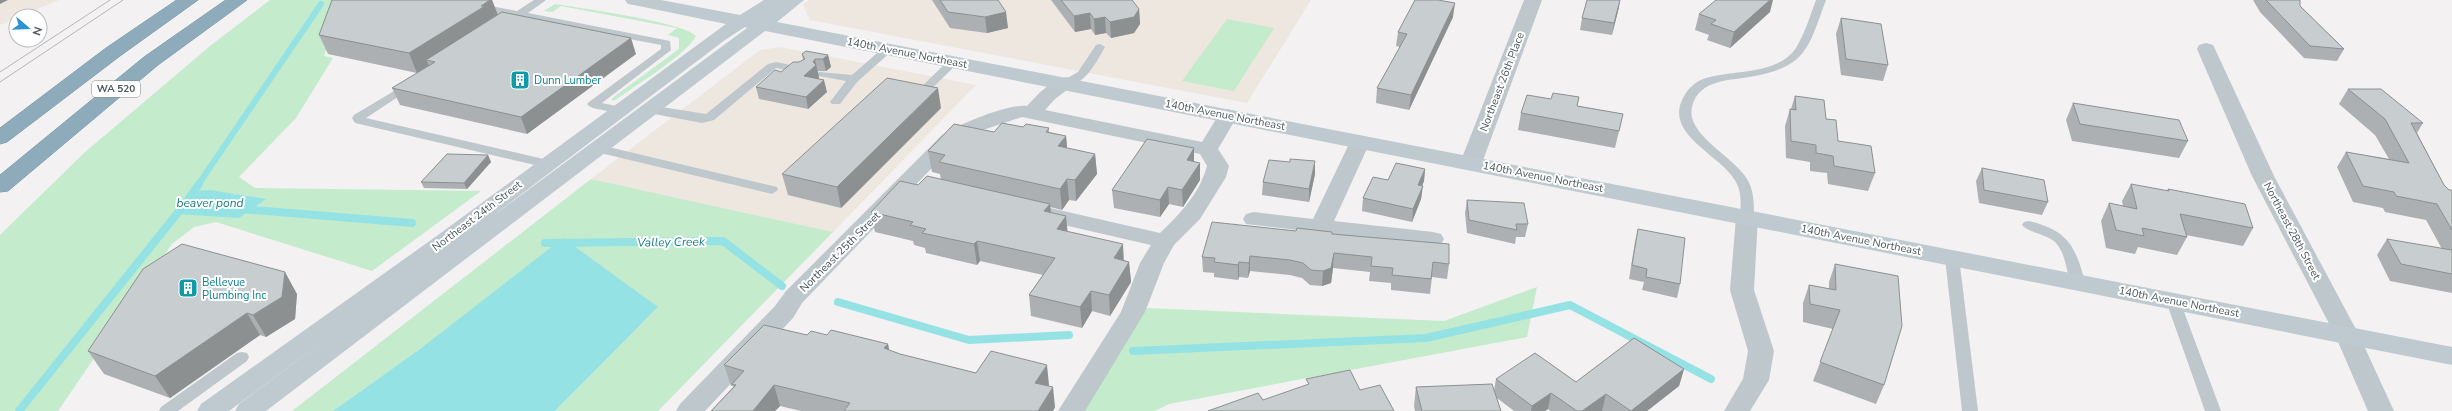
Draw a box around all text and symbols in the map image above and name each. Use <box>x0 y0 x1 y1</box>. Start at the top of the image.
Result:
north arrow <box>8 8 48 48</box>
text: N <box>29 25 45 37</box>
street label: Northeast 26th Place <box>1476 30 1528 134</box>
street label: 140th Avenue Northeast <box>846 34 969 72</box>
building icon: Dunn Lumber <box>509 69 531 91</box>
place label: Dunn Lumber <box>534 73 601 88</box>
road number: WA 520 <box>92 81 140 97</box>
street label: 140th Avenue Northeast <box>1164 96 1287 134</box>
street label: 140th Avenue Northeast <box>1482 158 1605 196</box>
street label: Northeast 24th Street <box>429 177 525 255</box>
street label: Northeast 28th Street <box>2260 180 2324 282</box>
water label: beaver pond <box>176 195 244 211</box>
street label: Northeast 25th Street <box>796 208 884 296</box>
street label: 140th Avenue Northeast <box>1800 221 1923 259</box>
water label: Valley Creek <box>637 233 706 251</box>
place label: Bellevue Plumbing Inc <box>202 275 266 303</box>
building icon: Bellevue Plumbing Inc <box>177 277 199 299</box>
street label: 140th Avenue Northeast <box>2118 283 2241 321</box>

